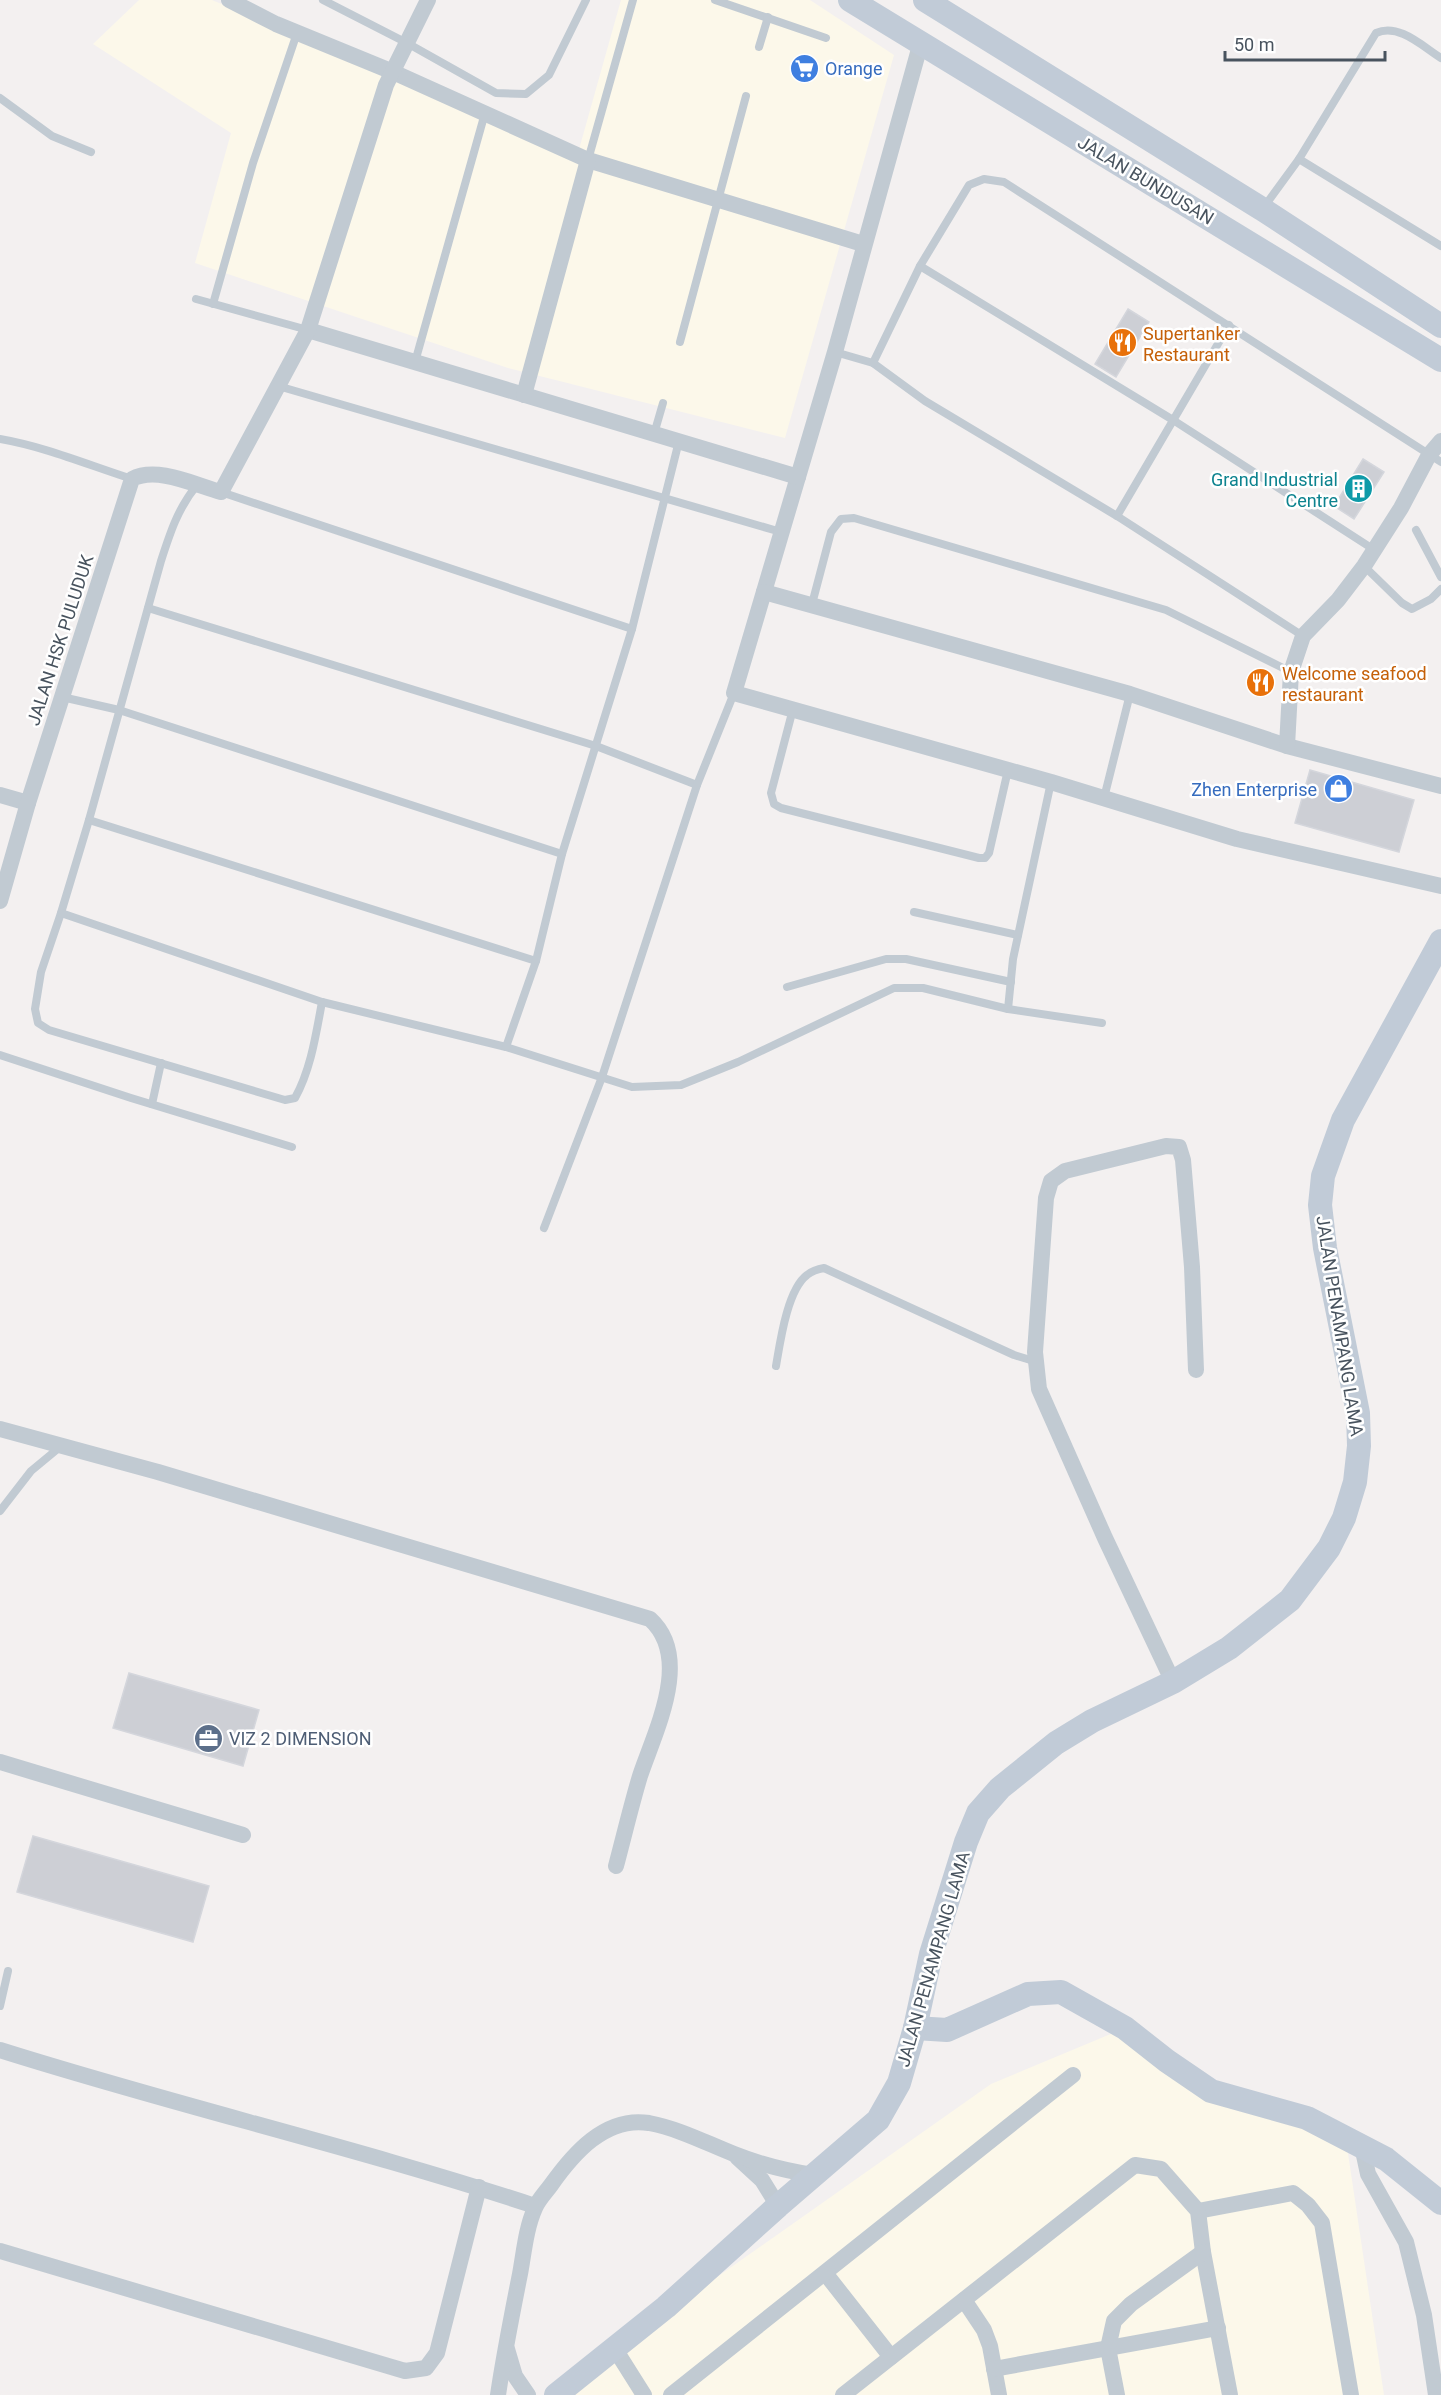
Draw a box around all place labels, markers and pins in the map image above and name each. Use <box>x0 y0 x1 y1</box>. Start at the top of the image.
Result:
supermarket icon: Orange <box>788 52 820 84</box>
place label: Orange <box>825 58 883 79</box>
place label: Supertanker Restaurant <box>1143 323 1240 365</box>
restaurant icon: Supertanker Restaurant <box>1106 327 1138 359</box>
place label: Grand Industrial Centre <box>1211 469 1338 511</box>
building icon: Grand Industrial Centre <box>1343 473 1375 505</box>
place label: Welcome seafood restaurant <box>1282 663 1427 705</box>
restaurant icon: Welcome seafood restaurant <box>1245 667 1277 699</box>
shop icon: Zhen Enterprise <box>1322 773 1354 805</box>
place label: Zhen Enterprise <box>1191 779 1317 800</box>
office icon: VIZ 2 DIMENSION <box>192 1722 224 1754</box>
place label: VIZ 2 DIMENSION <box>229 1728 372 1749</box>

